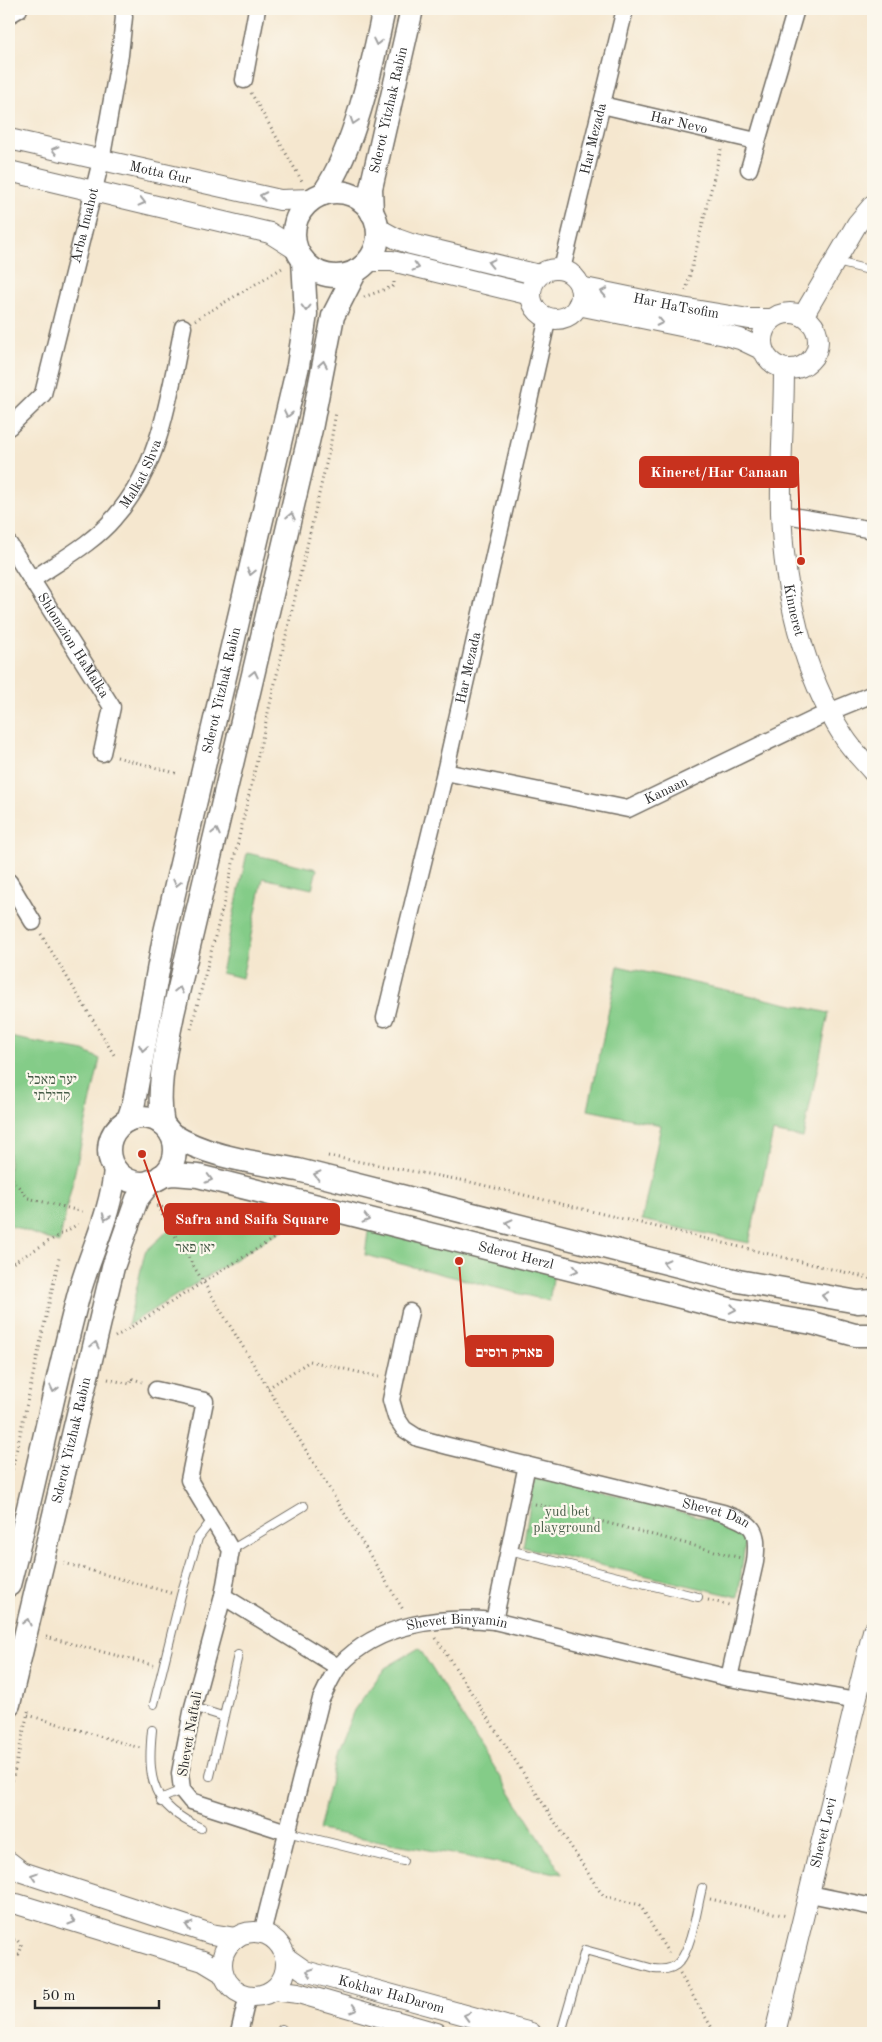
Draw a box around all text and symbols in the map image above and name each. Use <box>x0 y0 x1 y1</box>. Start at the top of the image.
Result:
one-way arrow <box>372 37 383 46</box>
street label: Sderot Yitzhak Rabin <box>368 45 410 175</box>
street label: Har Mezada <box>578 101 609 176</box>
street label: Har Nevo <box>649 109 709 136</box>
one-way arrow <box>350 117 360 125</box>
one-way arrow <box>50 145 59 156</box>
street label: Motta Gur <box>128 159 193 187</box>
street label: Arba Imahot <box>69 186 101 265</box>
one-way arrow <box>259 191 268 202</box>
one-way arrow <box>137 196 146 207</box>
one-way arrow <box>487 258 496 269</box>
one-way arrow <box>411 261 420 272</box>
one-way arrow <box>599 287 608 298</box>
street label: Har HaTsofim <box>632 291 720 321</box>
one-way arrow <box>301 305 311 313</box>
one-way arrow <box>656 316 665 326</box>
one-way arrow <box>318 360 328 368</box>
one-way arrow <box>283 409 294 418</box>
street label: Malkat Shva <box>117 438 164 511</box>
callout: Kineret/Har Canaan <box>640 457 798 487</box>
text: Kineret/Har Canaan <box>650 466 788 481</box>
one-way arrow <box>285 511 296 520</box>
one-way arrow <box>246 568 257 577</box>
street label: Kinneret <box>781 583 806 638</box>
street label: Shlomzion HaMalka <box>35 590 111 700</box>
street label: Sderot Yitzhak Rabin <box>200 625 243 755</box>
street label: Har Mezada <box>454 631 483 705</box>
one-way arrow <box>248 669 259 678</box>
street label: Kanaan <box>642 774 690 807</box>
one-way arrow <box>210 827 221 836</box>
one-way arrow <box>172 879 183 888</box>
one-way arrow <box>173 986 184 995</box>
one-way arrow <box>139 1044 149 1053</box>
park label: יער מאכל קהילתי <box>27 1072 77 1103</box>
one-way arrow <box>313 1170 322 1181</box>
one-way arrow <box>204 1173 212 1183</box>
callout: Safra and Saifa Square <box>165 1204 339 1234</box>
one-way arrow <box>102 1212 112 1221</box>
text: Safra and Saifa Square <box>175 1213 329 1228</box>
one-way arrow <box>362 1213 371 1224</box>
one-way arrow <box>504 1218 513 1229</box>
street label: Sderot Herzl <box>477 1239 555 1272</box>
park label: יאן פאר <box>175 1241 215 1255</box>
one-way arrow <box>662 1258 671 1269</box>
one-way arrow <box>570 1264 579 1275</box>
one-way arrow <box>821 1292 829 1302</box>
one-way arrow <box>728 1303 737 1314</box>
callout: פארק רוסים <box>466 1336 553 1366</box>
one-way arrow <box>89 1341 100 1350</box>
text: פארק רוסים <box>475 1346 543 1361</box>
street label: Sderot Yitzhak Rabin <box>50 1375 94 1505</box>
one-way arrow <box>49 1385 60 1394</box>
street label: Shevet Dan <box>681 1496 753 1531</box>
park label: yud bet playground <box>533 1505 601 1535</box>
street label: Shevet Binyamin <box>405 1613 510 1633</box>
one-way arrow <box>21 1618 32 1627</box>
street label: Shevet Naftali <box>176 1690 204 1778</box>
street label: Shevet Levi <box>808 1796 839 1869</box>
one-way arrow <box>30 1871 39 1881</box>
one-way arrow <box>68 1916 76 1926</box>
one-way arrow <box>185 1922 193 1932</box>
one-way arrow <box>307 1968 315 1978</box>
street label: Kokhav HaDarom <box>337 1973 446 2016</box>
scale bar <box>35 1977 159 2009</box>
text: 50 m <box>42 1989 76 2004</box>
one-way arrow <box>349 2004 358 2014</box>
one-way arrow <box>463 2011 471 2021</box>

